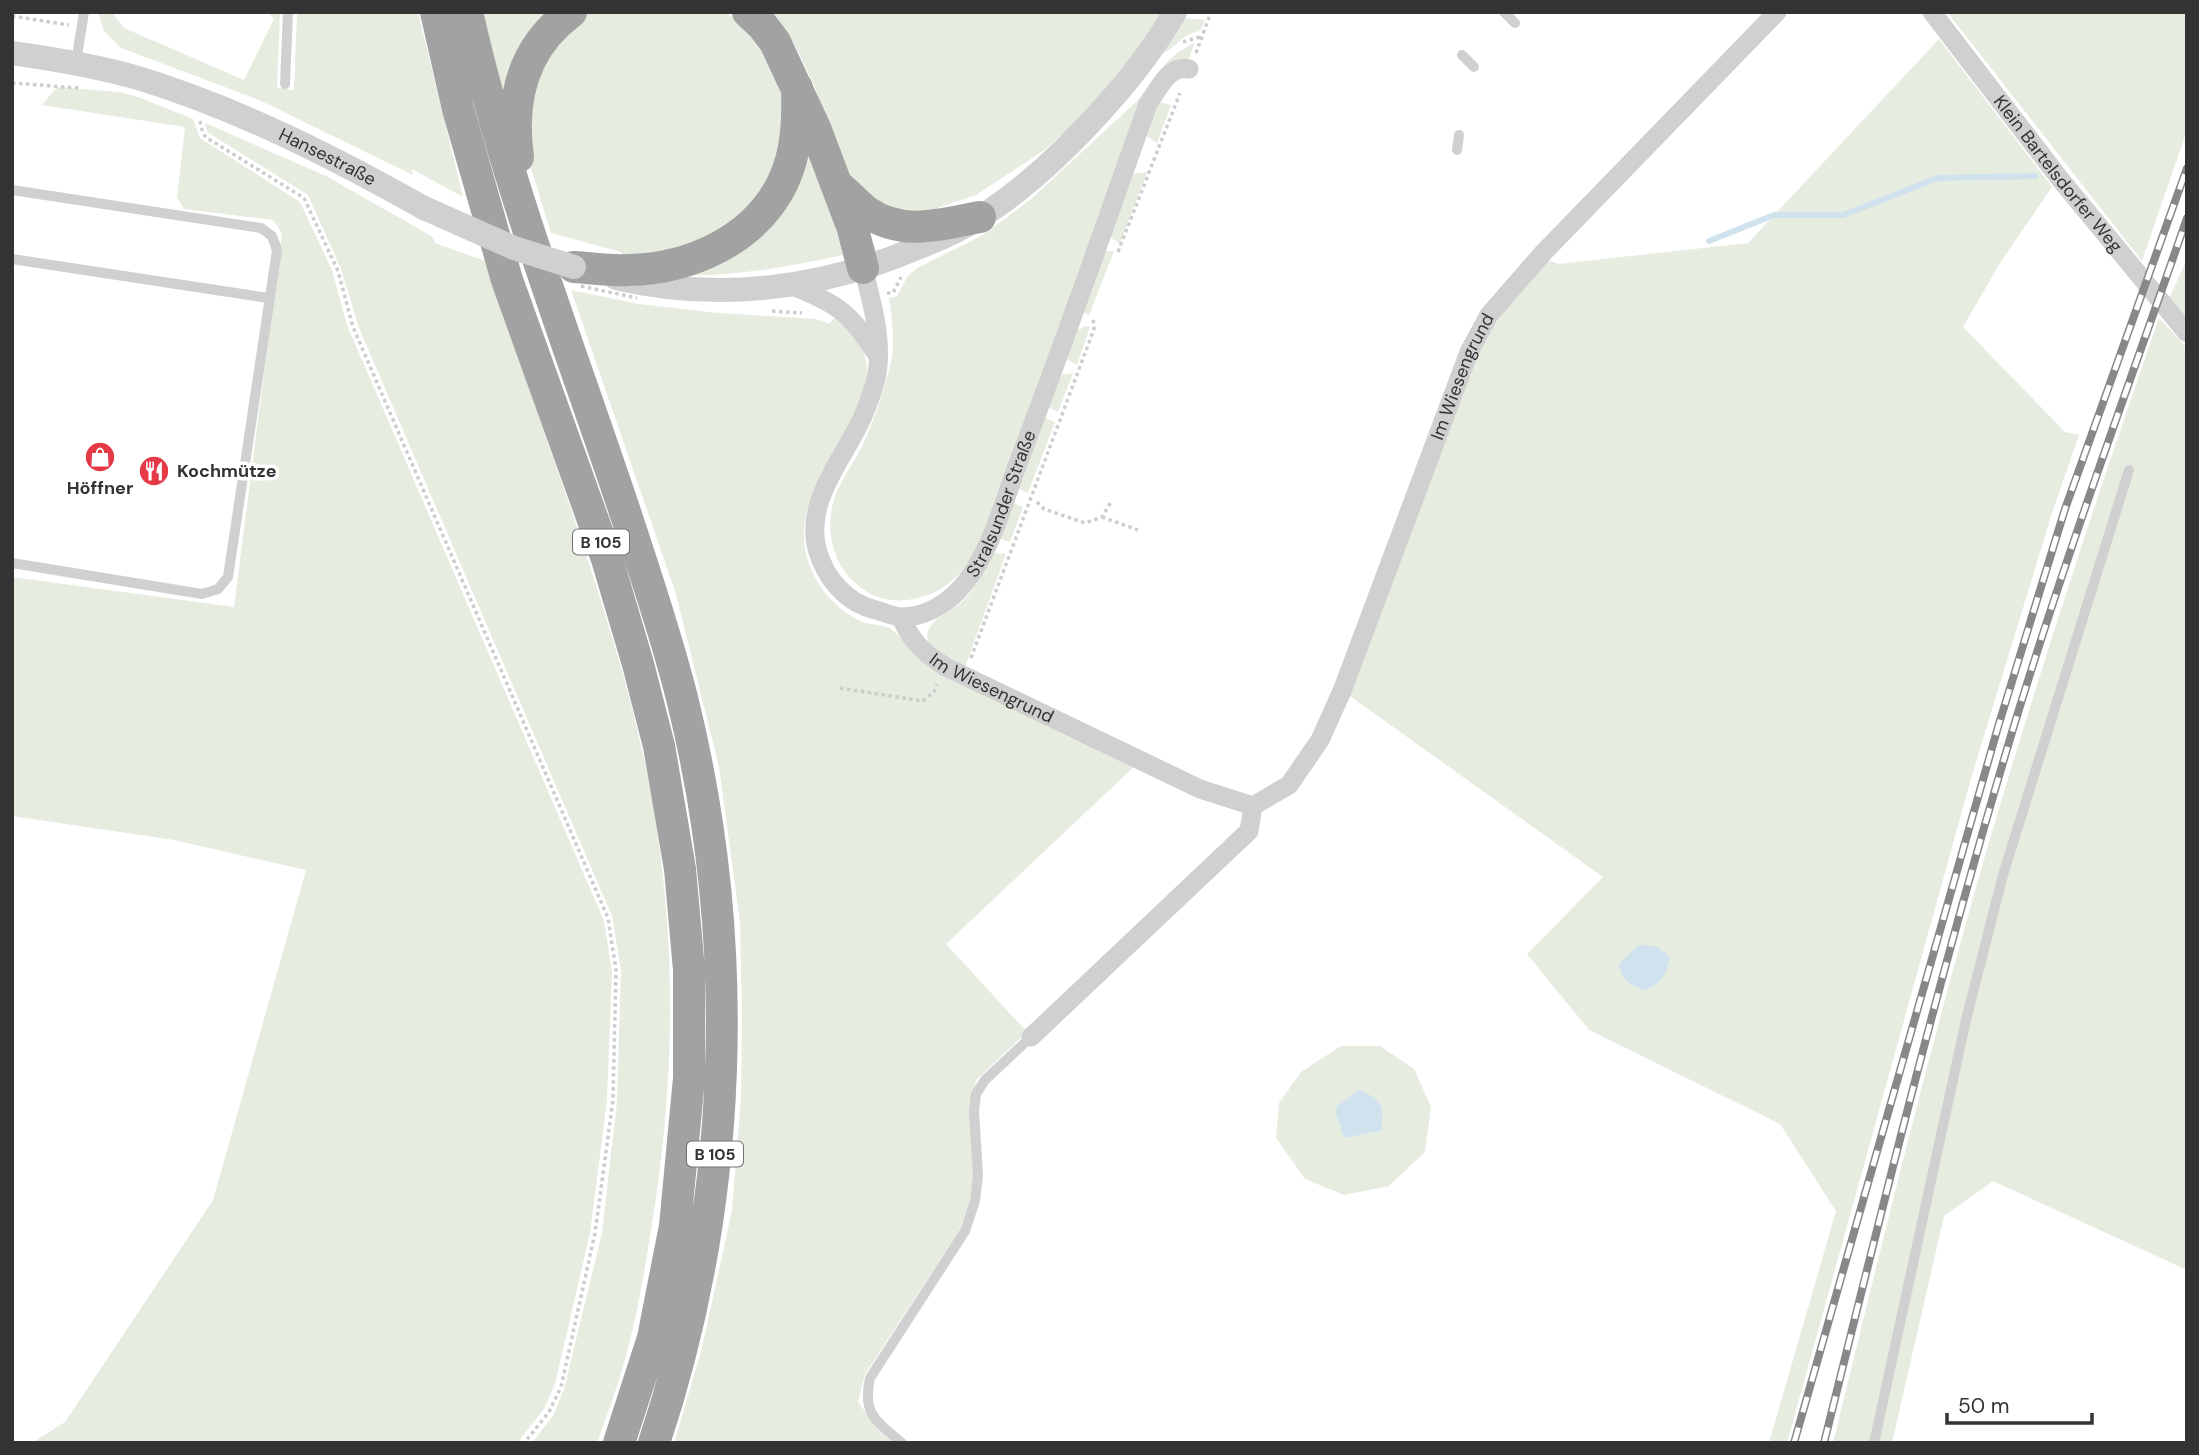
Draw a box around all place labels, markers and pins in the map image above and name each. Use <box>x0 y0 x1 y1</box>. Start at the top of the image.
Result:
shop icon: Höffner <box>83 440 117 474</box>
restaurant icon: Kochmütze <box>137 454 171 488</box>
place label: Kochmütze <box>177 459 277 483</box>
place label: Höffner <box>67 476 133 500</box>

